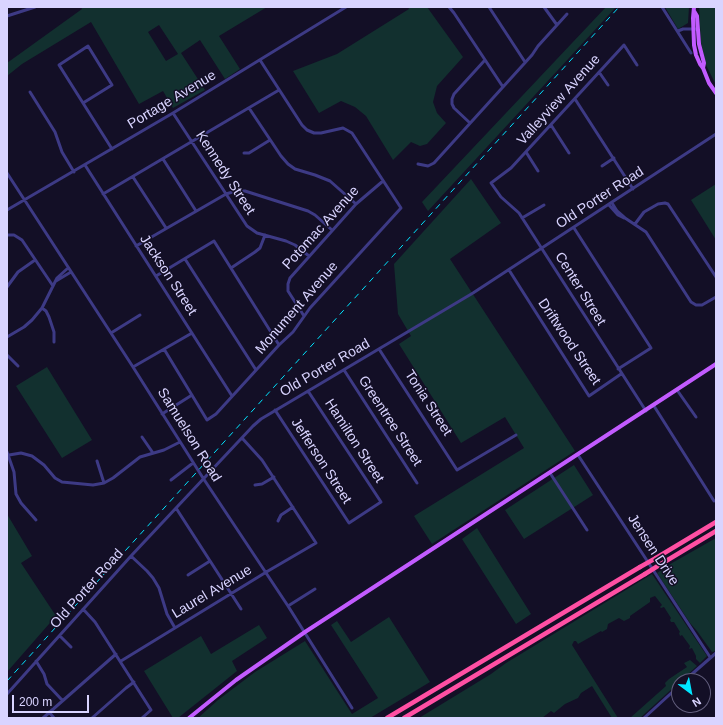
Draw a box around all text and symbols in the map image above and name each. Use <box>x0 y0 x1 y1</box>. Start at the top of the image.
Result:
street label: Valleyview Avenue <box>514 51 604 149</box>
street label: Portage Avenue <box>125 67 219 133</box>
street label: Kennedy Street <box>192 128 258 218</box>
street label: Old Porter Road <box>553 163 647 233</box>
street label: Potomac Avenue <box>279 183 363 273</box>
street label: Jackson Street <box>136 232 200 318</box>
street label: Center Street <box>551 249 609 329</box>
street label: Monument Avenue <box>252 258 342 358</box>
street label: Driftwood Street <box>534 296 604 388</box>
street label: Old Porter Road <box>277 335 373 401</box>
street label: Tonia Street <box>401 367 455 439</box>
street label: Greentree Street <box>355 373 425 469</box>
street label: Samuelson Road <box>153 385 225 485</box>
street label: Hamilton Street <box>321 396 387 486</box>
street label: Jefferson Street <box>287 415 355 507</box>
street label: Jensen Drive <box>624 511 682 589</box>
street label: Old Porter Road <box>47 546 127 632</box>
street label: Laurel Avenue <box>169 562 255 622</box>
north arrow <box>671 673 711 713</box>
scale bar <box>14 687 91 713</box>
text: 200 m <box>19 695 52 709</box>
text: N <box>690 695 703 710</box>

